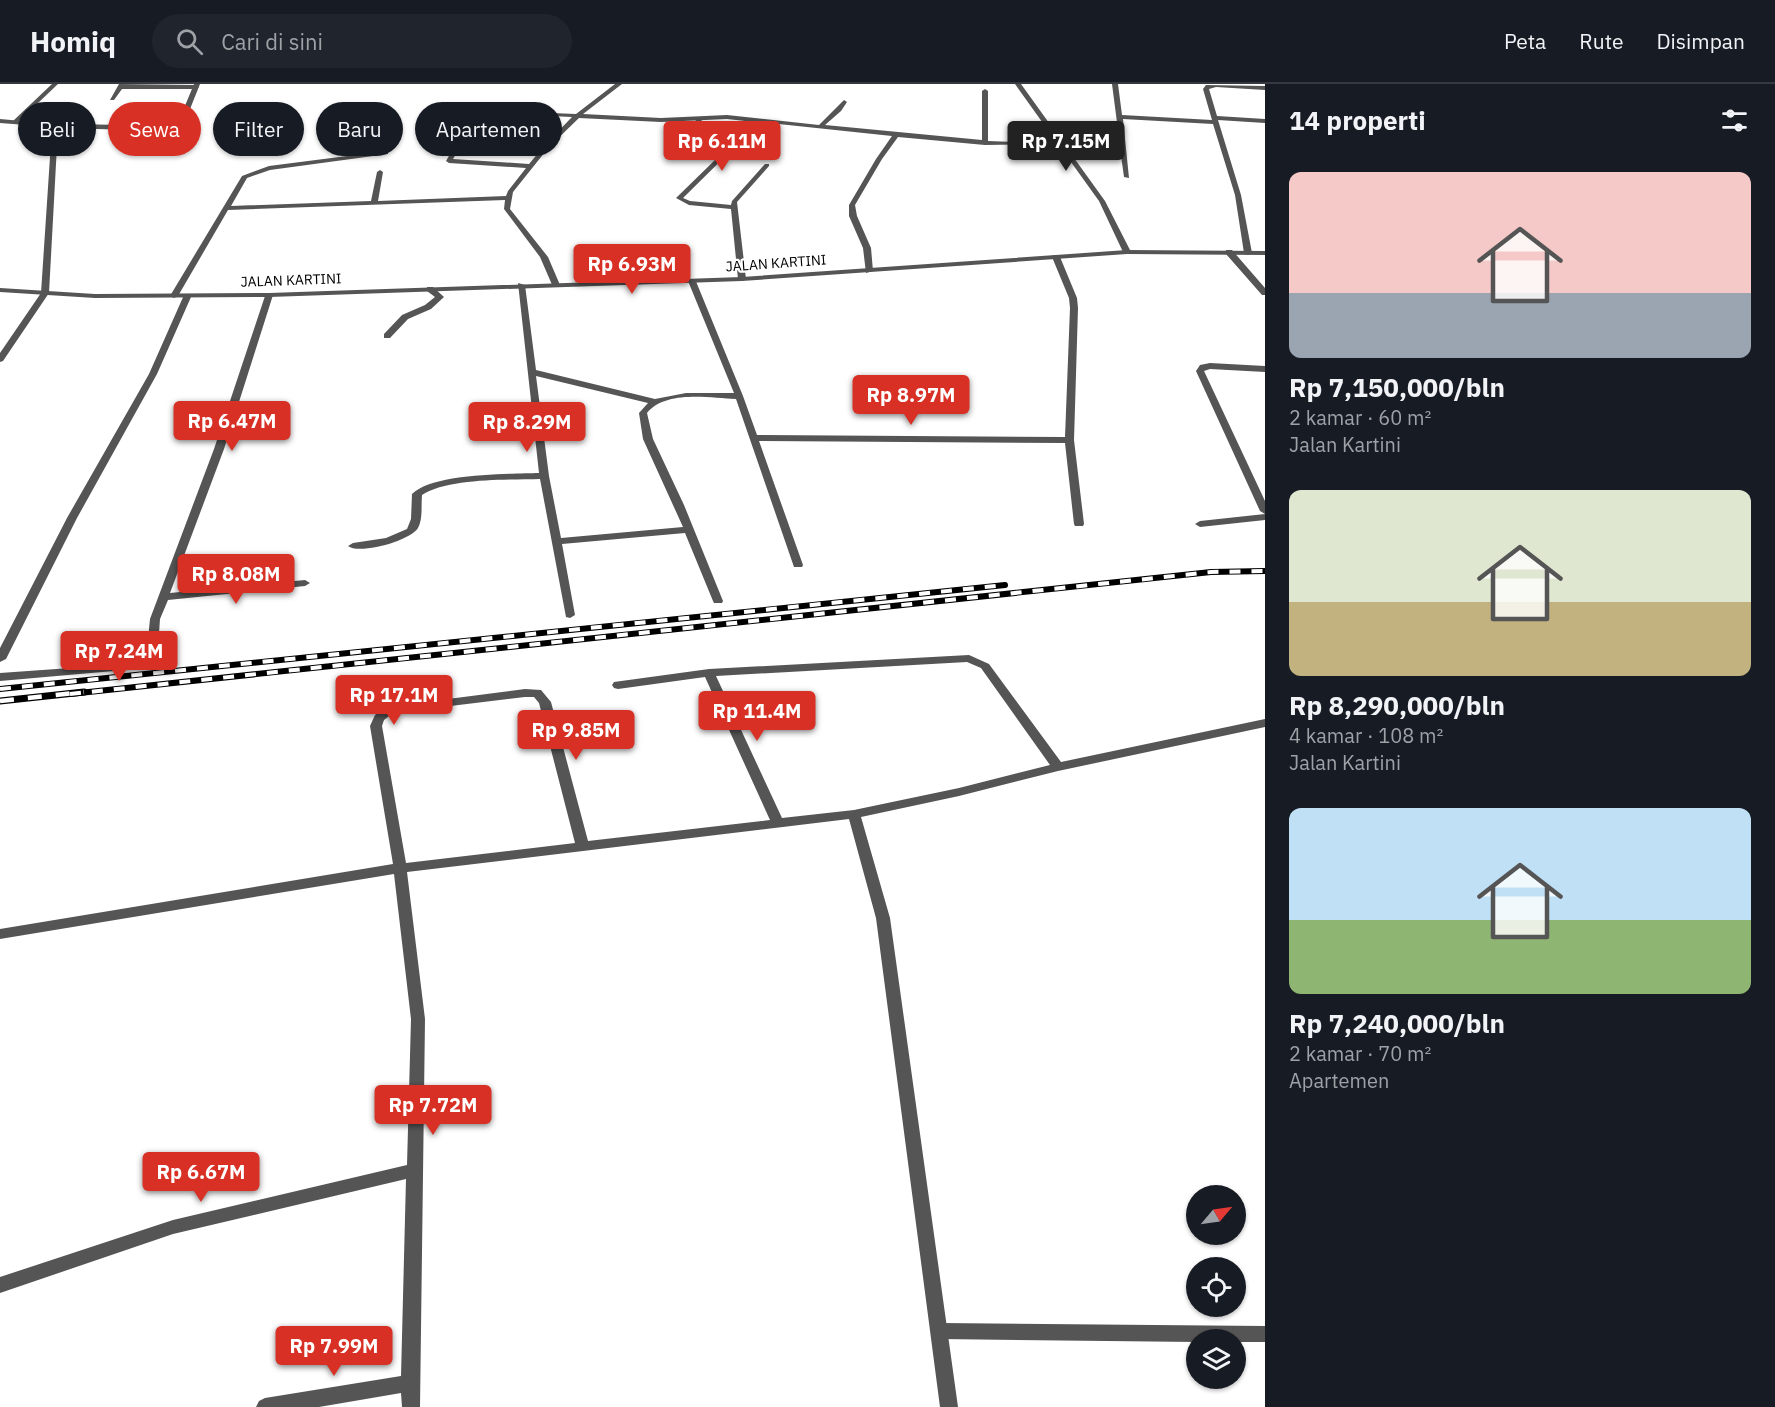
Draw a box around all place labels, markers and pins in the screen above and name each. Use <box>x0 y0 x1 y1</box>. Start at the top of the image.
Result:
pin: Rp 6.11M <box>660 121 784 172</box>
pin: Rp 7.15M <box>1004 121 1128 172</box>
pin: Rp 6.93M <box>570 244 694 295</box>
pin: Rp 8.97M <box>849 375 973 426</box>
pin: Rp 6.47M <box>170 401 294 452</box>
pin: Rp 8.29M <box>465 402 589 453</box>
pin: Rp 8.08M <box>174 554 298 605</box>
pin: Rp 7.24M <box>57 631 181 682</box>
pin: Rp 17.1M <box>332 675 456 726</box>
pin: Rp 11.4M <box>695 691 819 742</box>
pin: Rp 9.85M <box>514 710 638 761</box>
pin: Rp 7.72M <box>371 1085 495 1136</box>
pin: Rp 6.67M <box>139 1152 263 1203</box>
pin: Rp 7.99M <box>272 1326 396 1377</box>

